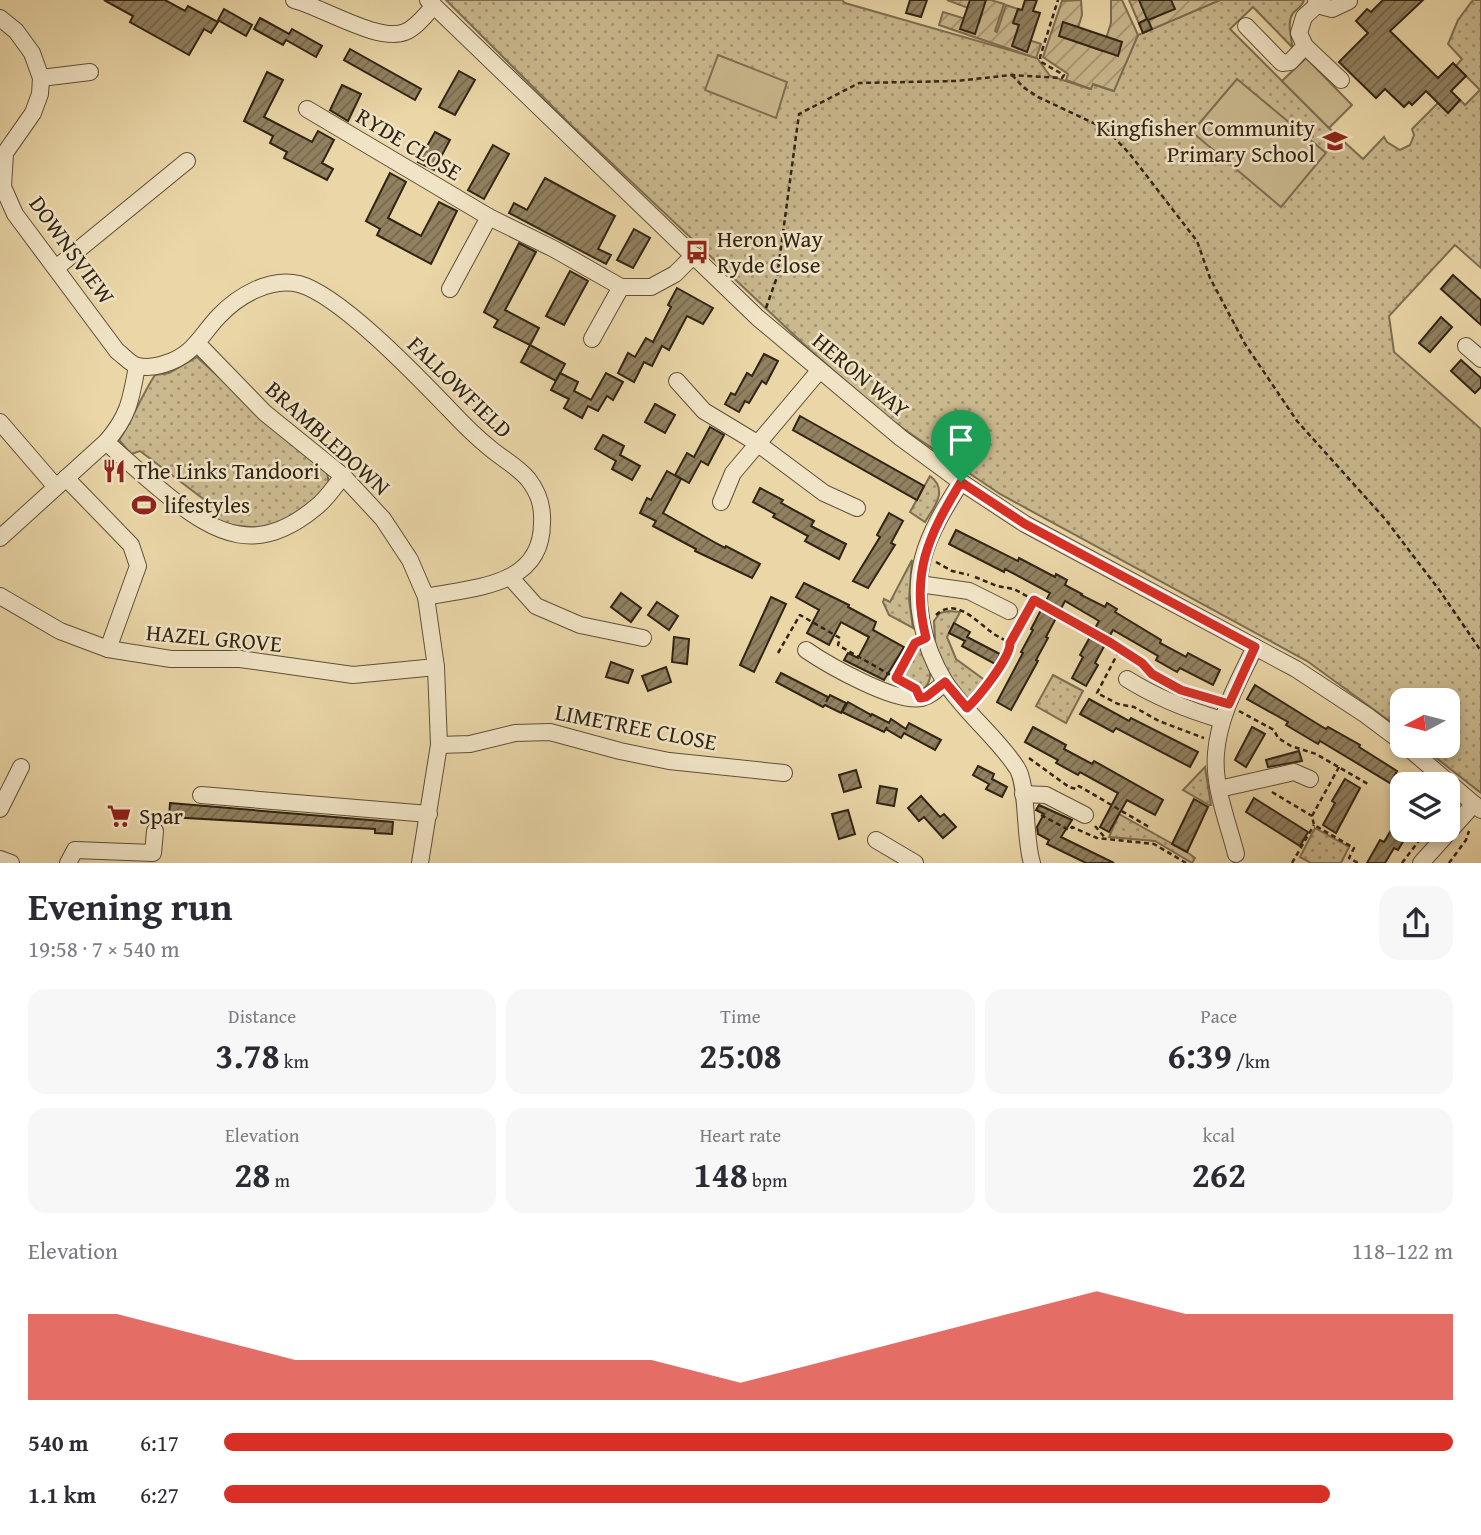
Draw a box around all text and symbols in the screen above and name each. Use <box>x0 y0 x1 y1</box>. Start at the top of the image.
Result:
street label: RYDE CLOSE <box>350 99 468 188</box>
place label: Kingfisher Community Primary School <box>1096 111 1316 170</box>
school or university icon: Kingfisher Community Primary School <box>1321 127 1349 155</box>
street label: DOWNSVIEW <box>22 189 123 311</box>
place label: Heron Way Ryde Close <box>717 222 823 281</box>
bus stop icon: Heron Way Ryde Close <box>683 238 711 266</box>
street label: HERON WAY <box>806 324 917 425</box>
street label: FALLOWFIELD <box>400 328 520 445</box>
street label: BRAMBLEDOWN <box>259 373 398 503</box>
pin <box>931 410 991 482</box>
icon: arrive <box>942 421 980 459</box>
place label: The Links Tandoori <box>134 454 320 487</box>
restaurant icon: The Links Tandoori <box>100 457 128 485</box>
place label: lifestyles <box>164 488 250 521</box>
sports icon: lifestyles <box>130 491 158 519</box>
street label: HAZEL GROVE <box>145 615 283 660</box>
north arrow <box>1390 688 1460 758</box>
map controls <box>1390 688 1460 842</box>
street label: LIMETREE CLOSE <box>553 695 720 758</box>
button: layers <box>1390 772 1460 842</box>
place label: Spar <box>139 799 184 832</box>
supermarket icon: Spar <box>105 802 133 830</box>
text: Evening run <box>28 878 232 934</box>
button: share <box>1379 886 1453 960</box>
text: 19:58 · 7 × 540 m <box>28 932 180 965</box>
text: Distance <box>228 1002 296 1030</box>
text: Time <box>720 1002 761 1030</box>
text: Pace <box>1201 1002 1237 1030</box>
text: 3.78 <box>215 1030 280 1081</box>
text: 25:08 <box>699 1030 782 1081</box>
text: 6:39 <box>1168 1030 1232 1081</box>
text: km <box>280 1047 309 1075</box>
text: /km <box>1232 1047 1270 1075</box>
text: Elevation <box>225 1121 299 1149</box>
text: Heart rate <box>700 1121 781 1149</box>
text: kcal <box>1203 1121 1235 1149</box>
text: 28 <box>234 1149 270 1200</box>
text: 148 <box>693 1149 748 1200</box>
text: 262 <box>1192 1149 1246 1200</box>
text: m <box>270 1166 290 1194</box>
text: bpm <box>748 1166 788 1194</box>
text: Elevation <box>28 1234 118 1267</box>
text: 118–122 m <box>1352 1234 1453 1267</box>
text: 540 m <box>28 1426 89 1459</box>
text: 6:17 <box>140 1426 179 1459</box>
text: 1.1 km <box>28 1478 96 1511</box>
text: 6:27 <box>140 1478 179 1511</box>

